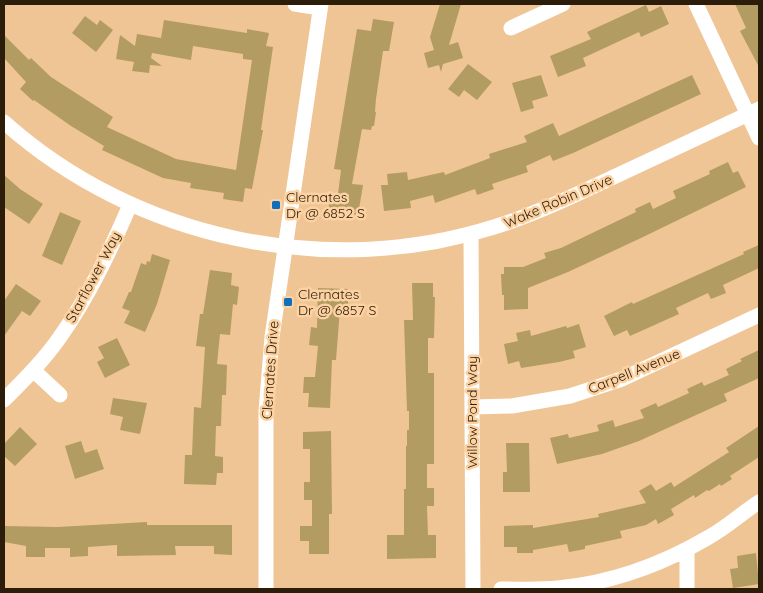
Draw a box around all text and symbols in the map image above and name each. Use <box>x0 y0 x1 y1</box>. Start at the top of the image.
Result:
street label: Wake Robin Drive <box>501 170 615 232</box>
place label: Clernates Dr @ 6852 S <box>286 188 365 222</box>
marker: Clernates Dr @ 6852 S <box>270 199 282 211</box>
street label: Starflower Way <box>61 228 125 326</box>
place label: Clernates Dr @ 6857 S <box>298 285 376 319</box>
marker: Clernates Dr @ 6857 S <box>282 296 294 308</box>
street label: Clernates Drive <box>258 320 282 420</box>
street label: Carpell Avenue <box>585 344 683 398</box>
street label: Willow Pond Way <box>463 356 481 468</box>

